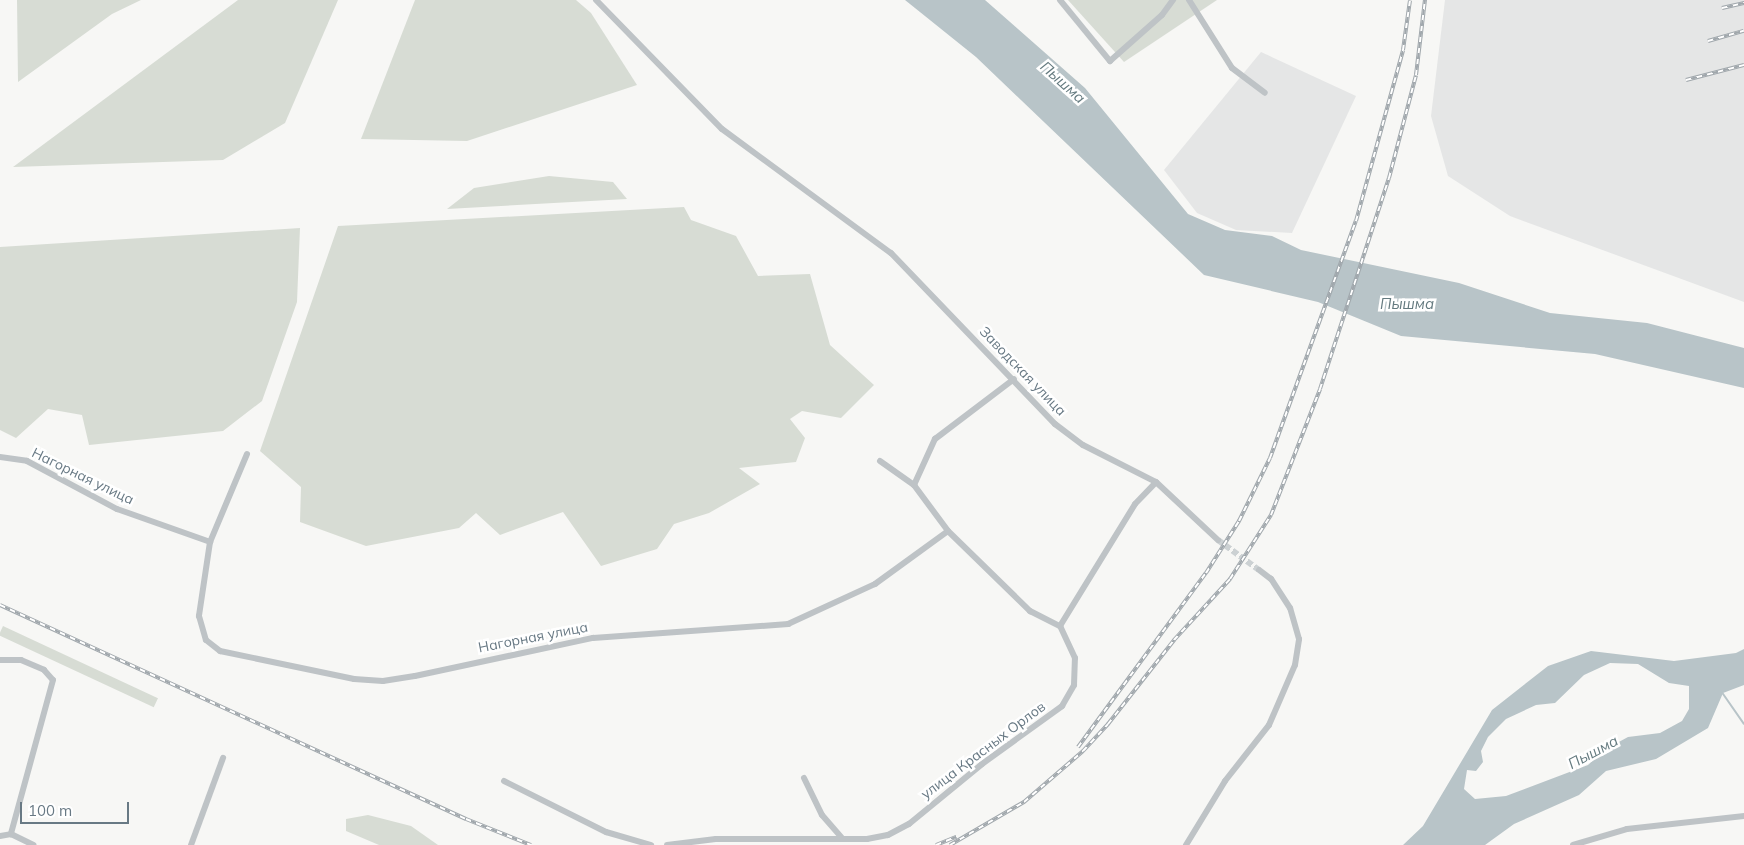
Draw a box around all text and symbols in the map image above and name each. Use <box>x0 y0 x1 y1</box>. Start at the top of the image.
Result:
water label: Пышма <box>1037 57 1089 107</box>
water label: Пышма <box>1380 295 1434 313</box>
street label: Заводская улица <box>976 323 1070 419</box>
street label: Нагорная улица <box>29 444 137 508</box>
street label: Нагорная улица <box>477 618 589 656</box>
street label: улица Красных Орлов <box>918 698 1048 802</box>
water label: Пышма <box>1565 731 1621 773</box>
scale bar <box>22 792 131 824</box>
text: 100 m <box>28 801 72 820</box>

